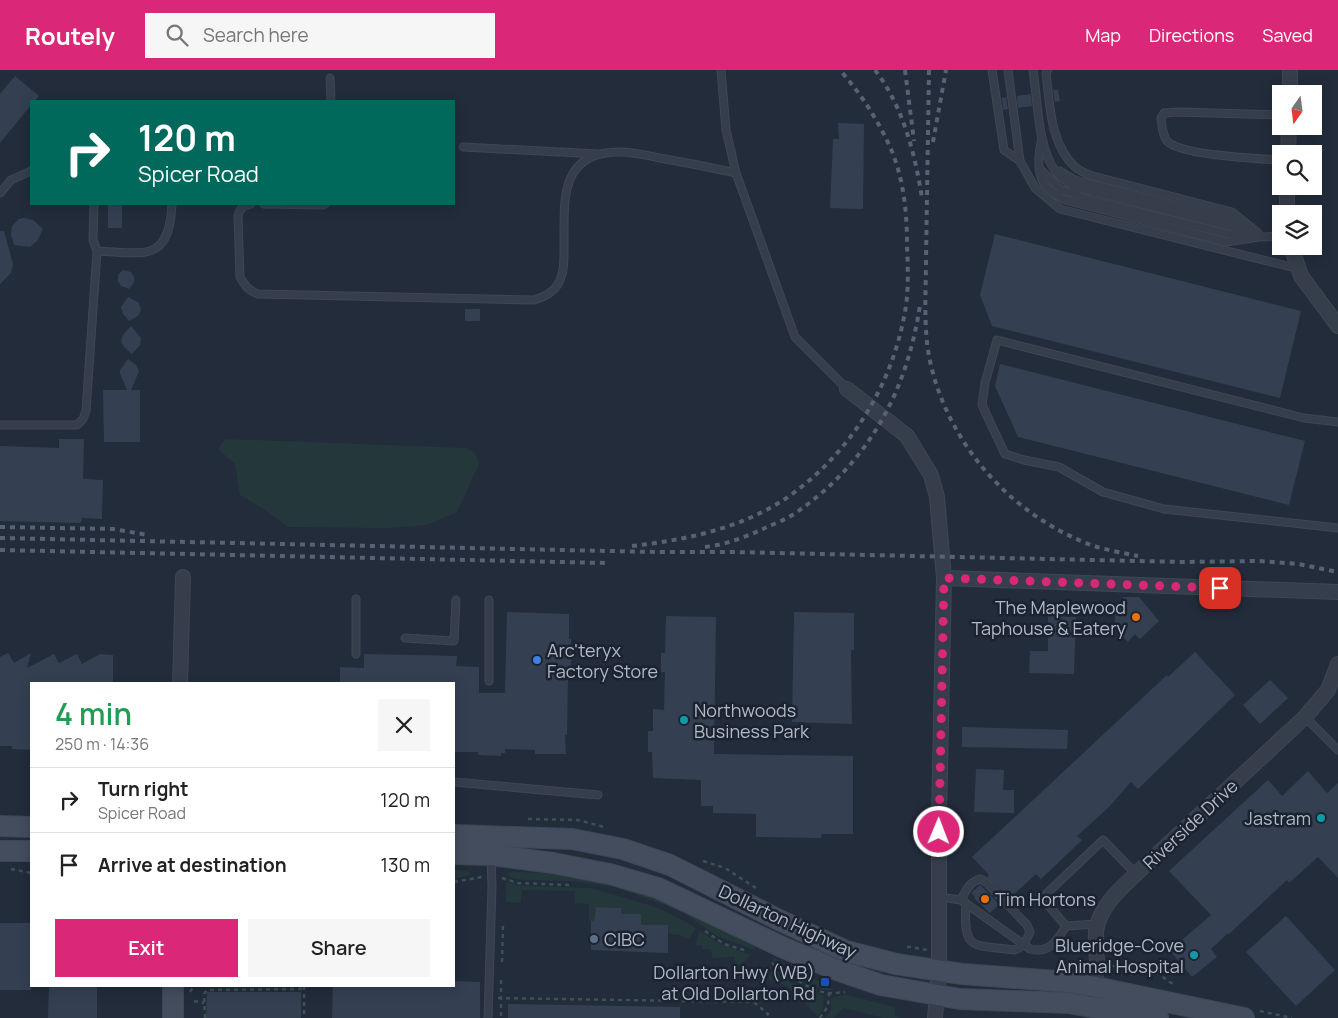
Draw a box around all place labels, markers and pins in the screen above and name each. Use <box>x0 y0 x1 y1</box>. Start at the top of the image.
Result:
pin <box>1199 567 1241 609</box>
place label: The Maplewood Taphouse & Eatery <box>971 595 1126 640</box>
marker: The Maplewood Taphouse & Eatery <box>1130 611 1142 623</box>
place label: Arc'teryx Factory Store <box>547 638 658 683</box>
marker: Arc'teryx Factory Store <box>531 654 543 666</box>
place label: Northwoods Business Park <box>694 698 810 743</box>
marker: Northwoods Business Park <box>678 714 690 726</box>
place label: Jastram <box>1245 806 1311 830</box>
marker: Jastram <box>1315 812 1327 824</box>
place label: Tim Hortons <box>995 887 1096 911</box>
marker: Tim Hortons <box>979 893 991 905</box>
place label: CIBC <box>604 927 645 951</box>
marker: CIBC <box>588 933 600 945</box>
place label: Blueridge-Cove Animal Hospital <box>1055 933 1184 978</box>
marker: Blueridge-Cove Animal Hospital <box>1188 949 1200 961</box>
place label: Dollarton Hwy (WB) at Old Dollarton Rd <box>653 960 815 1005</box>
marker: Dollarton Hwy (WB) at Old Dollarton Rd <box>819 976 831 988</box>

